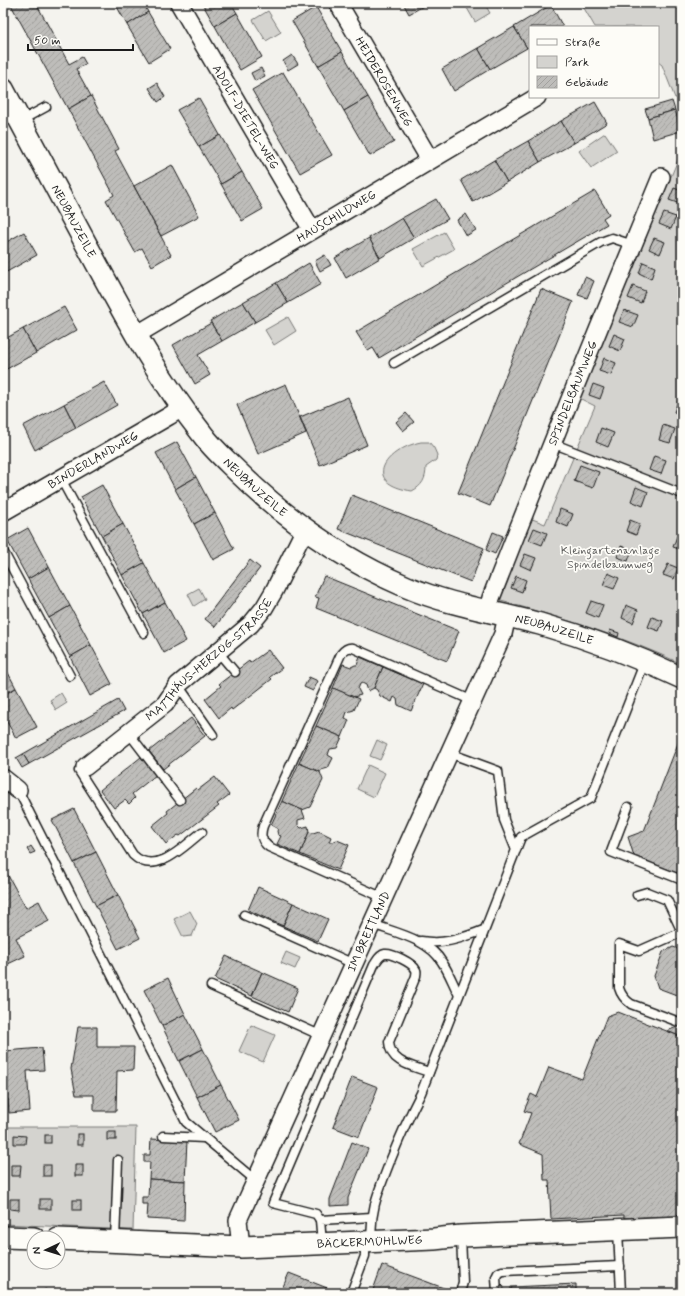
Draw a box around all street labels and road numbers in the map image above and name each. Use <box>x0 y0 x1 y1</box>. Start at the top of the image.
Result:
street label: HEIDEROSENWEG <box>351 34 416 130</box>
street label: ADOLF-DIETEL-WEG <box>208 62 282 173</box>
street label: NEUBAUZEILE <box>47 182 99 261</box>
street label: HAUSCHILDWEG <box>294 187 380 247</box>
street label: SPINDELBAUMWEG <box>545 339 602 448</box>
street label: BINDERLANDWEG <box>45 428 142 493</box>
street label: NEUBAUZEILE <box>219 455 290 521</box>
street label: MATTHÄUS-HERZOG-STRASSE <box>143 595 277 725</box>
street label: NEUBAUZEILE <box>513 611 595 649</box>
street label: IM BREITLAND <box>344 889 395 975</box>
street label: BÄCKERMÜHLWEG <box>317 1232 423 1253</box>

